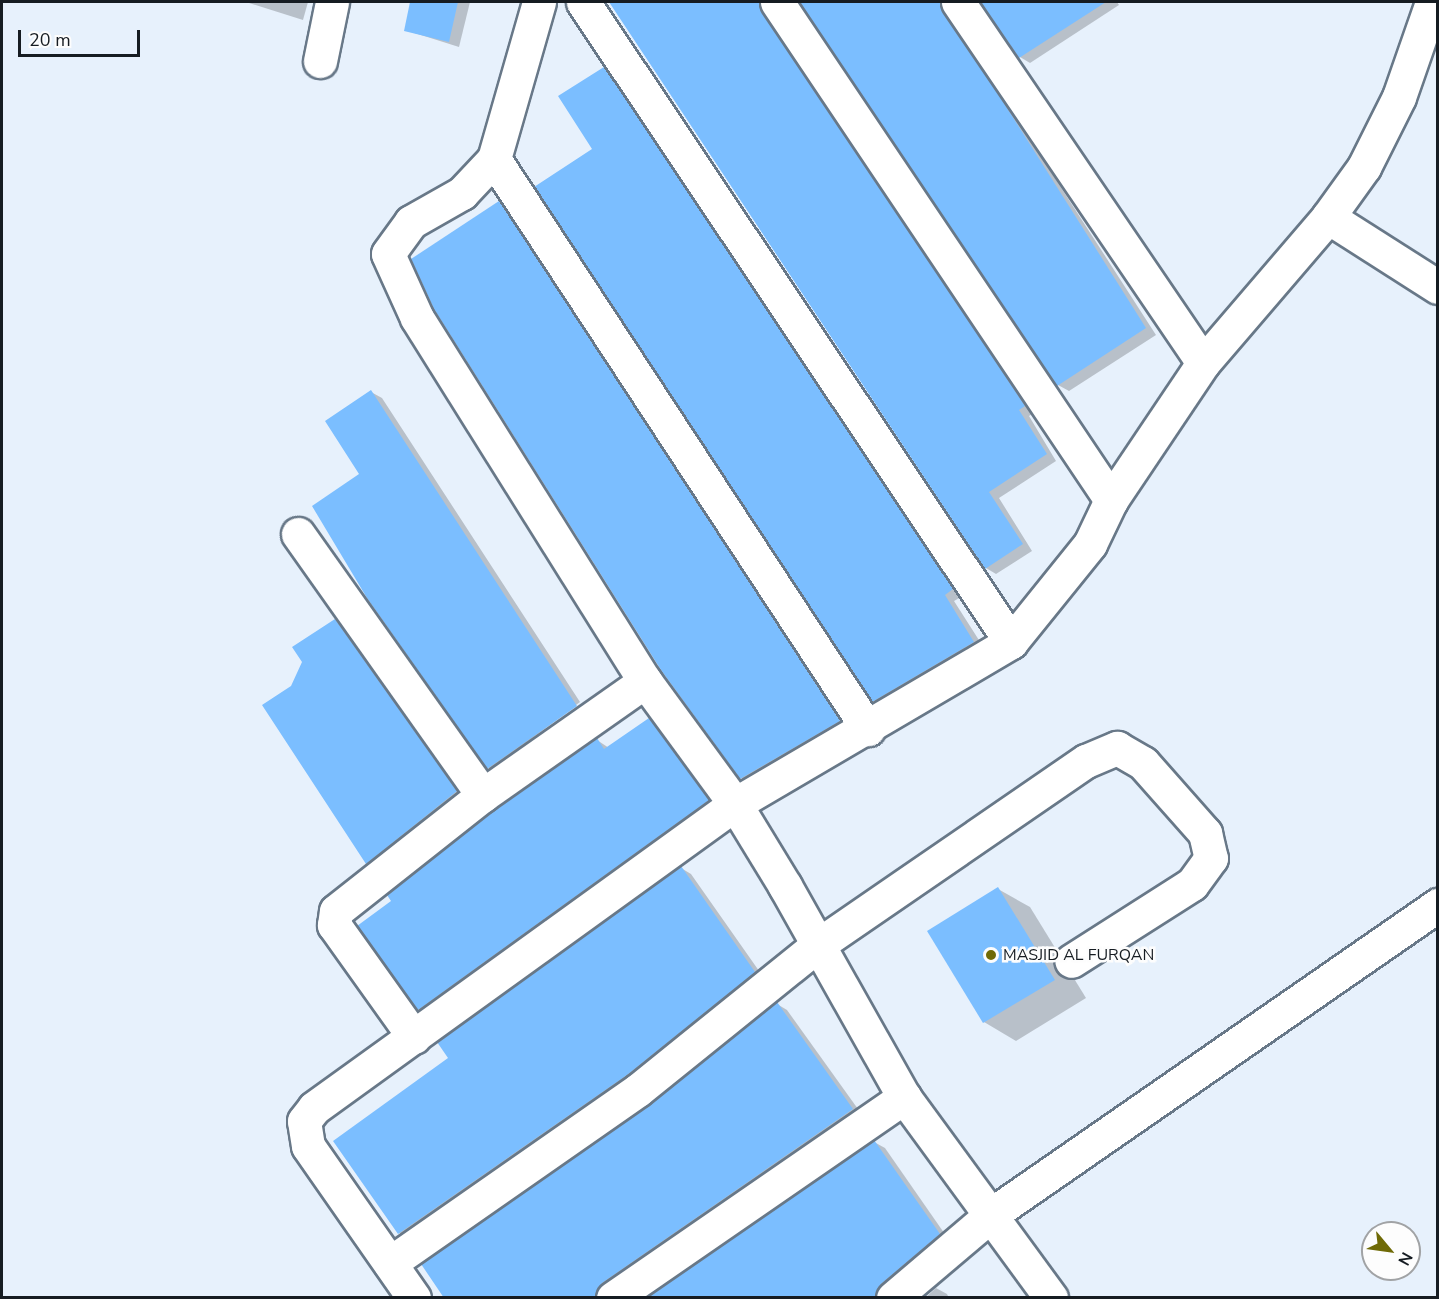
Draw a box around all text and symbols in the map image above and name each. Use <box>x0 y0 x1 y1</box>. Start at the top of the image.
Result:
scale bar <box>21 18 142 56</box>
text: 20 m <box>29 28 71 52</box>
place label: MASJID AL FURQAN <box>1003 945 1154 965</box>
marker: MASJID AL FURQAN <box>984 948 998 962</box>
north arrow <box>1361 1221 1421 1281</box>
text: N <box>1392 1248 1418 1269</box>

